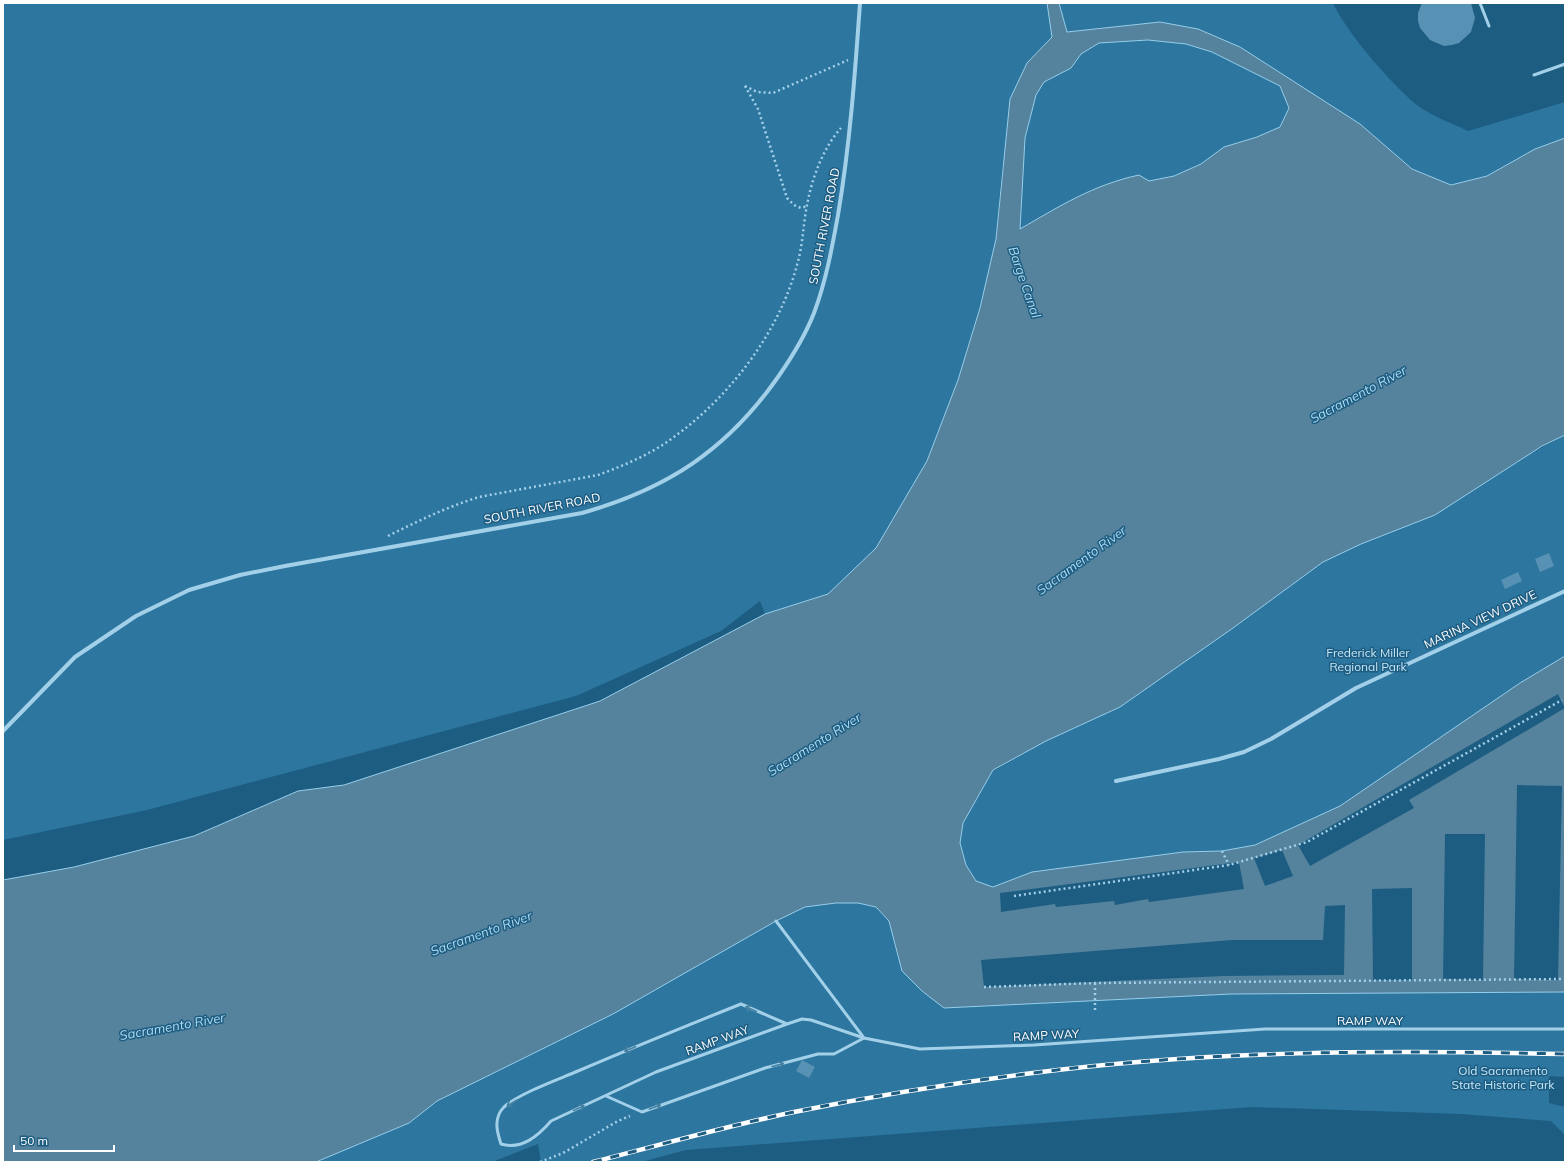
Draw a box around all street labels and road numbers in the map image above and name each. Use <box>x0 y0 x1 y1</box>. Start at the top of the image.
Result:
street label: SOUTH RIVER ROAD <box>805 166 843 286</box>
street label: SOUTH RIVER ROAD <box>482 489 602 527</box>
street label: MARINA VIEW DRIVE <box>1421 586 1539 652</box>
street label: RAMP WAY <box>1337 1013 1404 1028</box>
street label: RAMP WAY <box>683 1021 751 1058</box>
street label: RAMP WAY <box>1013 1026 1080 1044</box>

